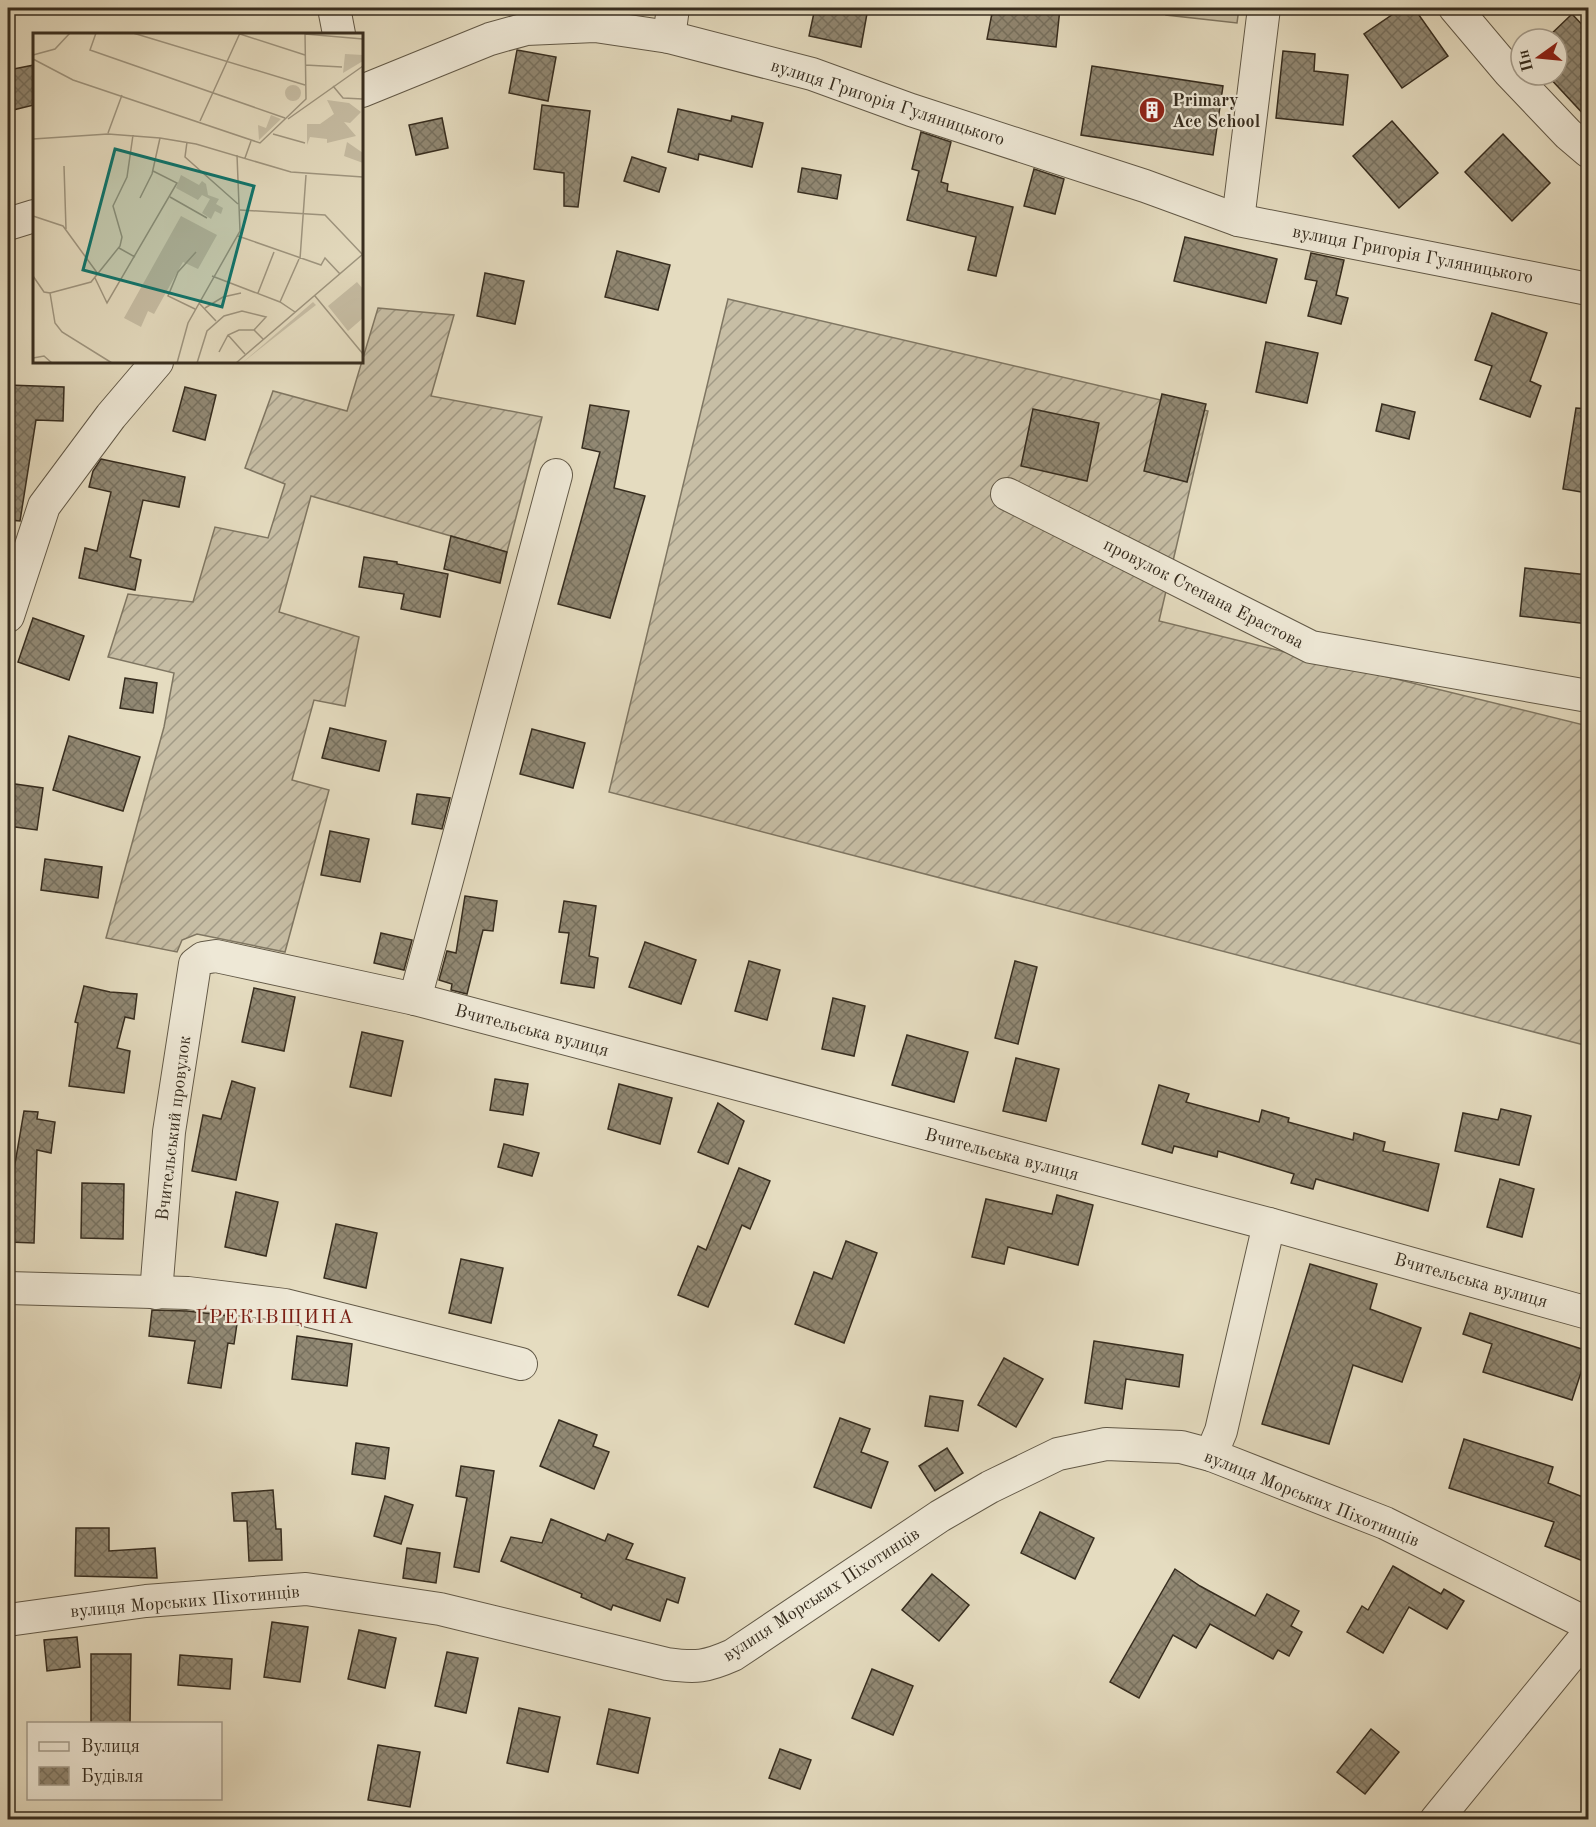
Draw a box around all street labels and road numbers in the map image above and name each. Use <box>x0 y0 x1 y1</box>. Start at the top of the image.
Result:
street label: вулиця Григорія Гуляницького <box>769 57 1007 149</box>
street label: вулиця Григорія Гуляницького <box>1291 223 1535 287</box>
street label: провулок Степана Ерастова <box>1100 535 1307 652</box>
street label: Вчительська вулиця <box>453 1002 611 1060</box>
street label: Вчительський провулок <box>154 1035 194 1222</box>
street label: Вчительська вулиця <box>923 1126 1081 1184</box>
street label: Вчительська вулиця <box>1392 1250 1550 1311</box>
street label: вулиця Морських Піхотинців <box>1202 1447 1422 1550</box>
street label: вулиця Морських Піхотинців <box>720 1525 923 1665</box>
street label: вулиця Морських Піхотинців <box>70 1583 301 1621</box>

